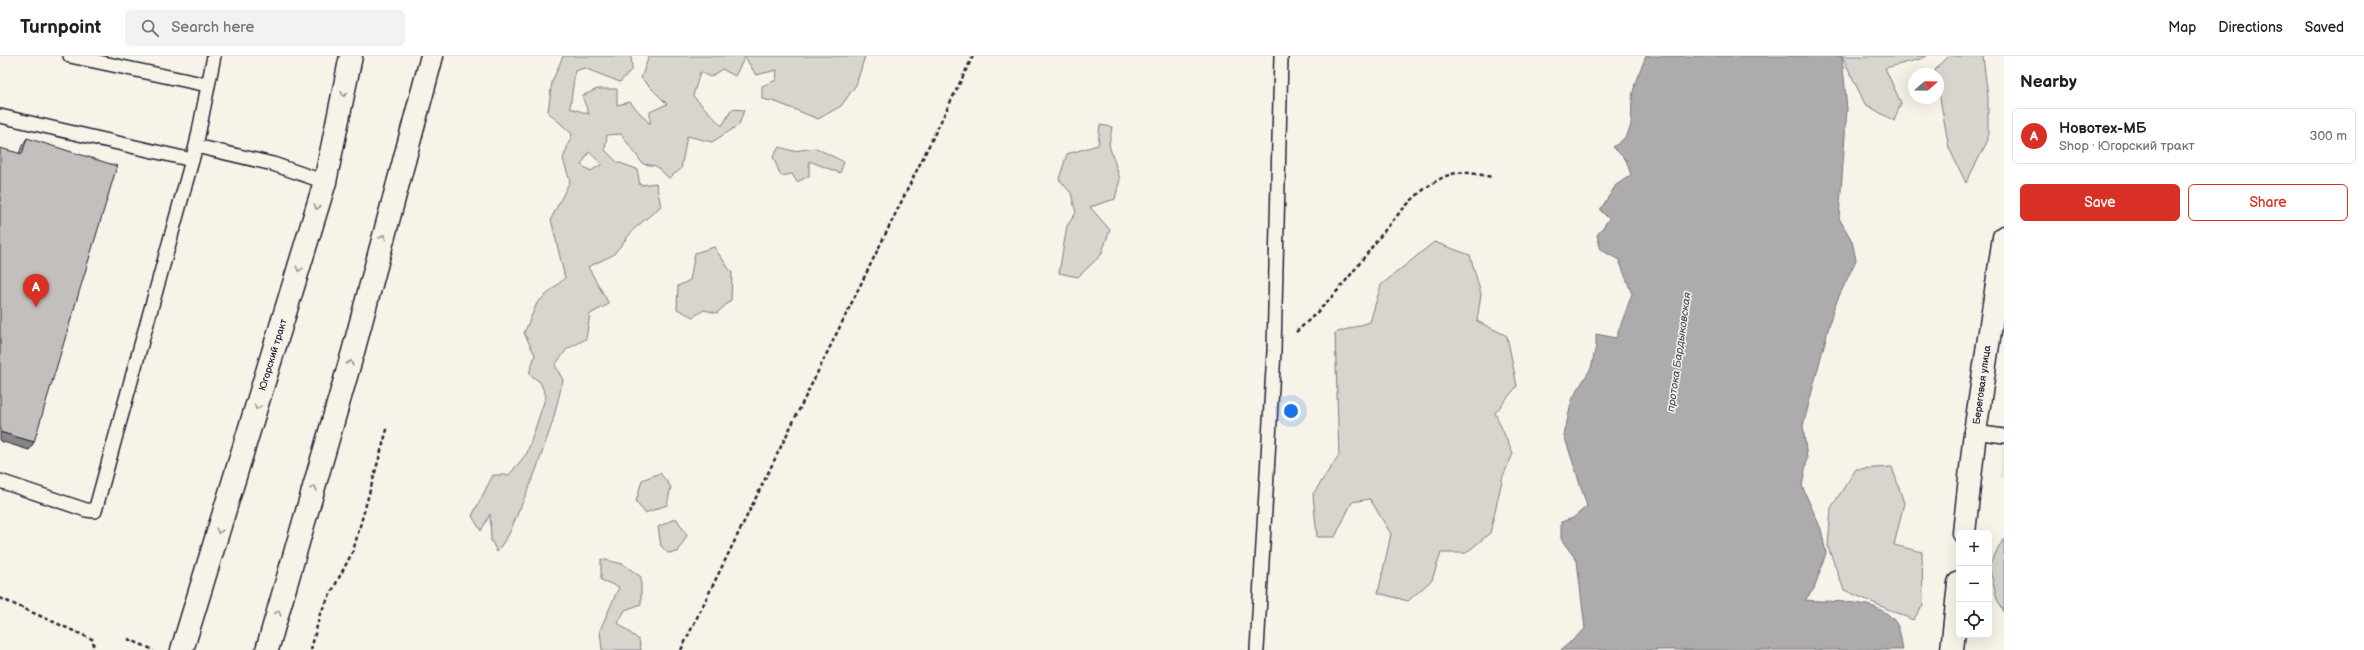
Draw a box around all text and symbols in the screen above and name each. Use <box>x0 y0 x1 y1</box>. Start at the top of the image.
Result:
search box <box>125 10 405 46</box>
text: Turnpoint <box>20 16 101 39</box>
icon: search <box>139 17 161 39</box>
text: Search here <box>171 18 254 37</box>
text: Map <box>2168 19 2196 36</box>
text: Directions <box>2218 19 2283 36</box>
text: Saved <box>2305 19 2344 36</box>
north arrow <box>1908 68 1944 104</box>
text: Nearby <box>2020 72 2077 92</box>
one-way arrow <box>340 91 348 97</box>
text: Новотех-МБ <box>2059 119 2146 138</box>
text: A <box>2030 128 2038 144</box>
text: 300 m <box>2309 128 2347 144</box>
text: Shop · Югорский тракт <box>2059 138 2195 154</box>
button: Save <box>2020 184 2180 221</box>
button: Share <box>2188 184 2348 221</box>
one-way arrow <box>313 203 322 210</box>
one-way arrow <box>379 234 387 240</box>
one-way arrow <box>295 265 304 272</box>
pin: A <box>23 274 49 307</box>
water label: протока Бардыковская <box>1664 291 1694 413</box>
street label: Югорский тракт <box>256 317 290 392</box>
street label: Береговая улица <box>1971 345 1993 425</box>
one-way arrow <box>345 359 354 366</box>
your location <box>1281 401 1301 421</box>
one-way arrow <box>253 403 262 410</box>
one-way arrow <box>309 484 318 491</box>
one-way arrow <box>215 527 224 534</box>
map controls <box>1956 530 1992 638</box>
button: + <box>1956 530 1992 566</box>
button: − <box>1956 566 1992 602</box>
button: locate <box>1956 602 1992 638</box>
one-way arrow <box>273 609 282 616</box>

